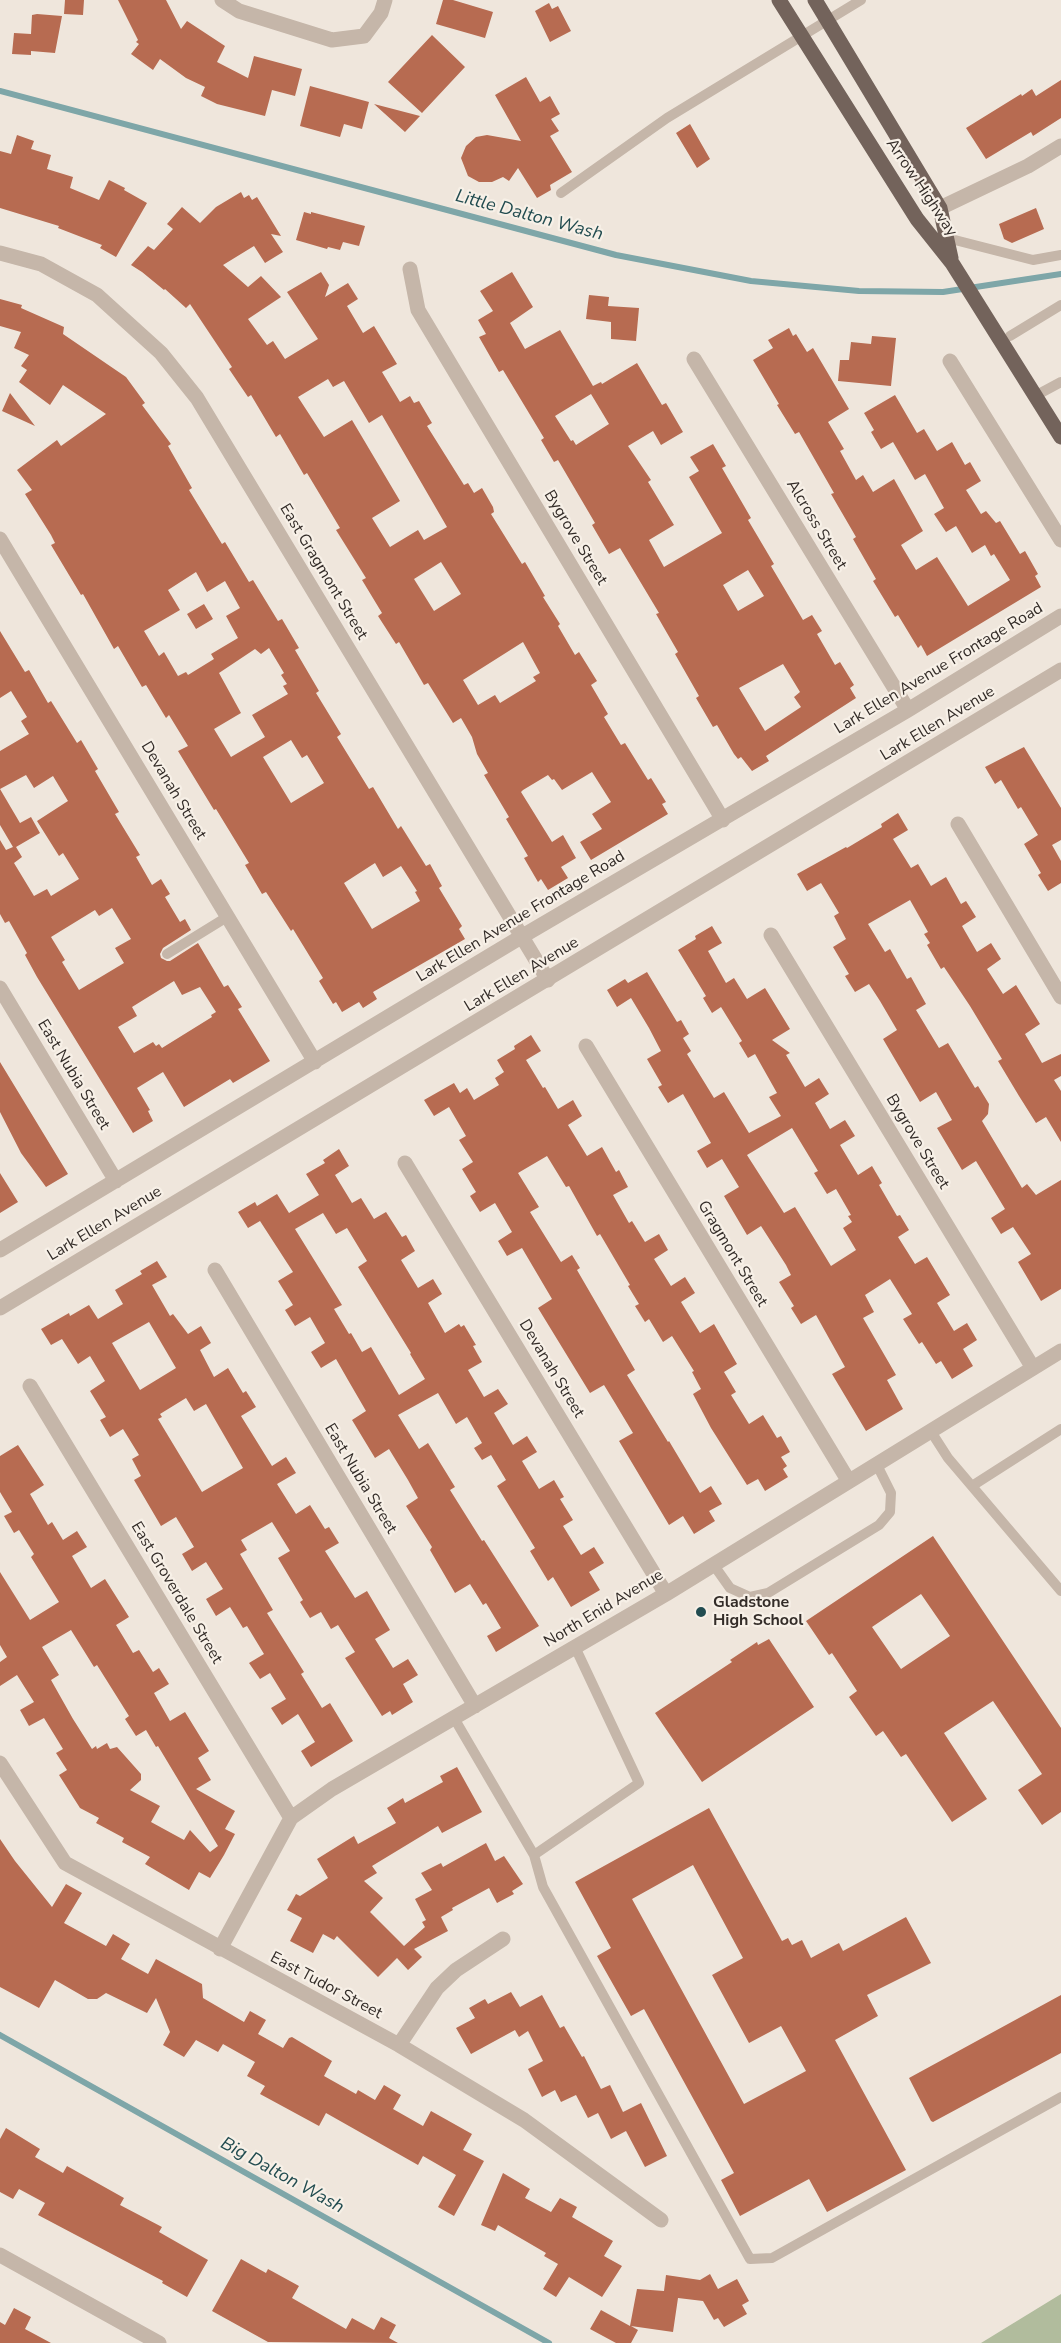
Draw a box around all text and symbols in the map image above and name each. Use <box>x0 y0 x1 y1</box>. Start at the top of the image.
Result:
street label: Arrow Highway <box>881 136 961 240</box>
water label: Little Dalton Wash <box>453 186 605 246</box>
street label: Alcross Street <box>782 477 850 573</box>
street label: Bygrove Street <box>539 487 611 589</box>
street label: East Gragmont Street <box>275 501 371 643</box>
street label: Lark Ellen Avenue Frontage Road <box>831 599 1047 739</box>
street label: Lark Ellen Avenue <box>877 682 999 766</box>
street label: Devanah Street <box>136 738 210 844</box>
street label: Lark Ellen Avenue Frontage Road <box>413 847 629 987</box>
street label: Lark Ellen Avenue <box>461 933 583 1017</box>
street label: East Nubia Street <box>33 1016 113 1134</box>
street label: Bygrove Street <box>881 1091 953 1193</box>
street label: Lark Ellen Avenue <box>44 1182 166 1266</box>
street label: Gragmont Street <box>693 1198 771 1310</box>
street label: Devanah Street <box>514 1316 588 1422</box>
street label: East Nubia Street <box>320 1420 400 1538</box>
street label: East Groverdale Street <box>126 1519 226 1667</box>
street label: North Enid Avenue <box>541 1566 667 1652</box>
place label: Gladstone High School <box>713 1593 803 1631</box>
marker: Gladstone High School <box>694 1605 708 1619</box>
street label: East Tudor Street <box>267 1948 385 2024</box>
water label: Big Dalton Wash <box>216 2133 348 2219</box>

